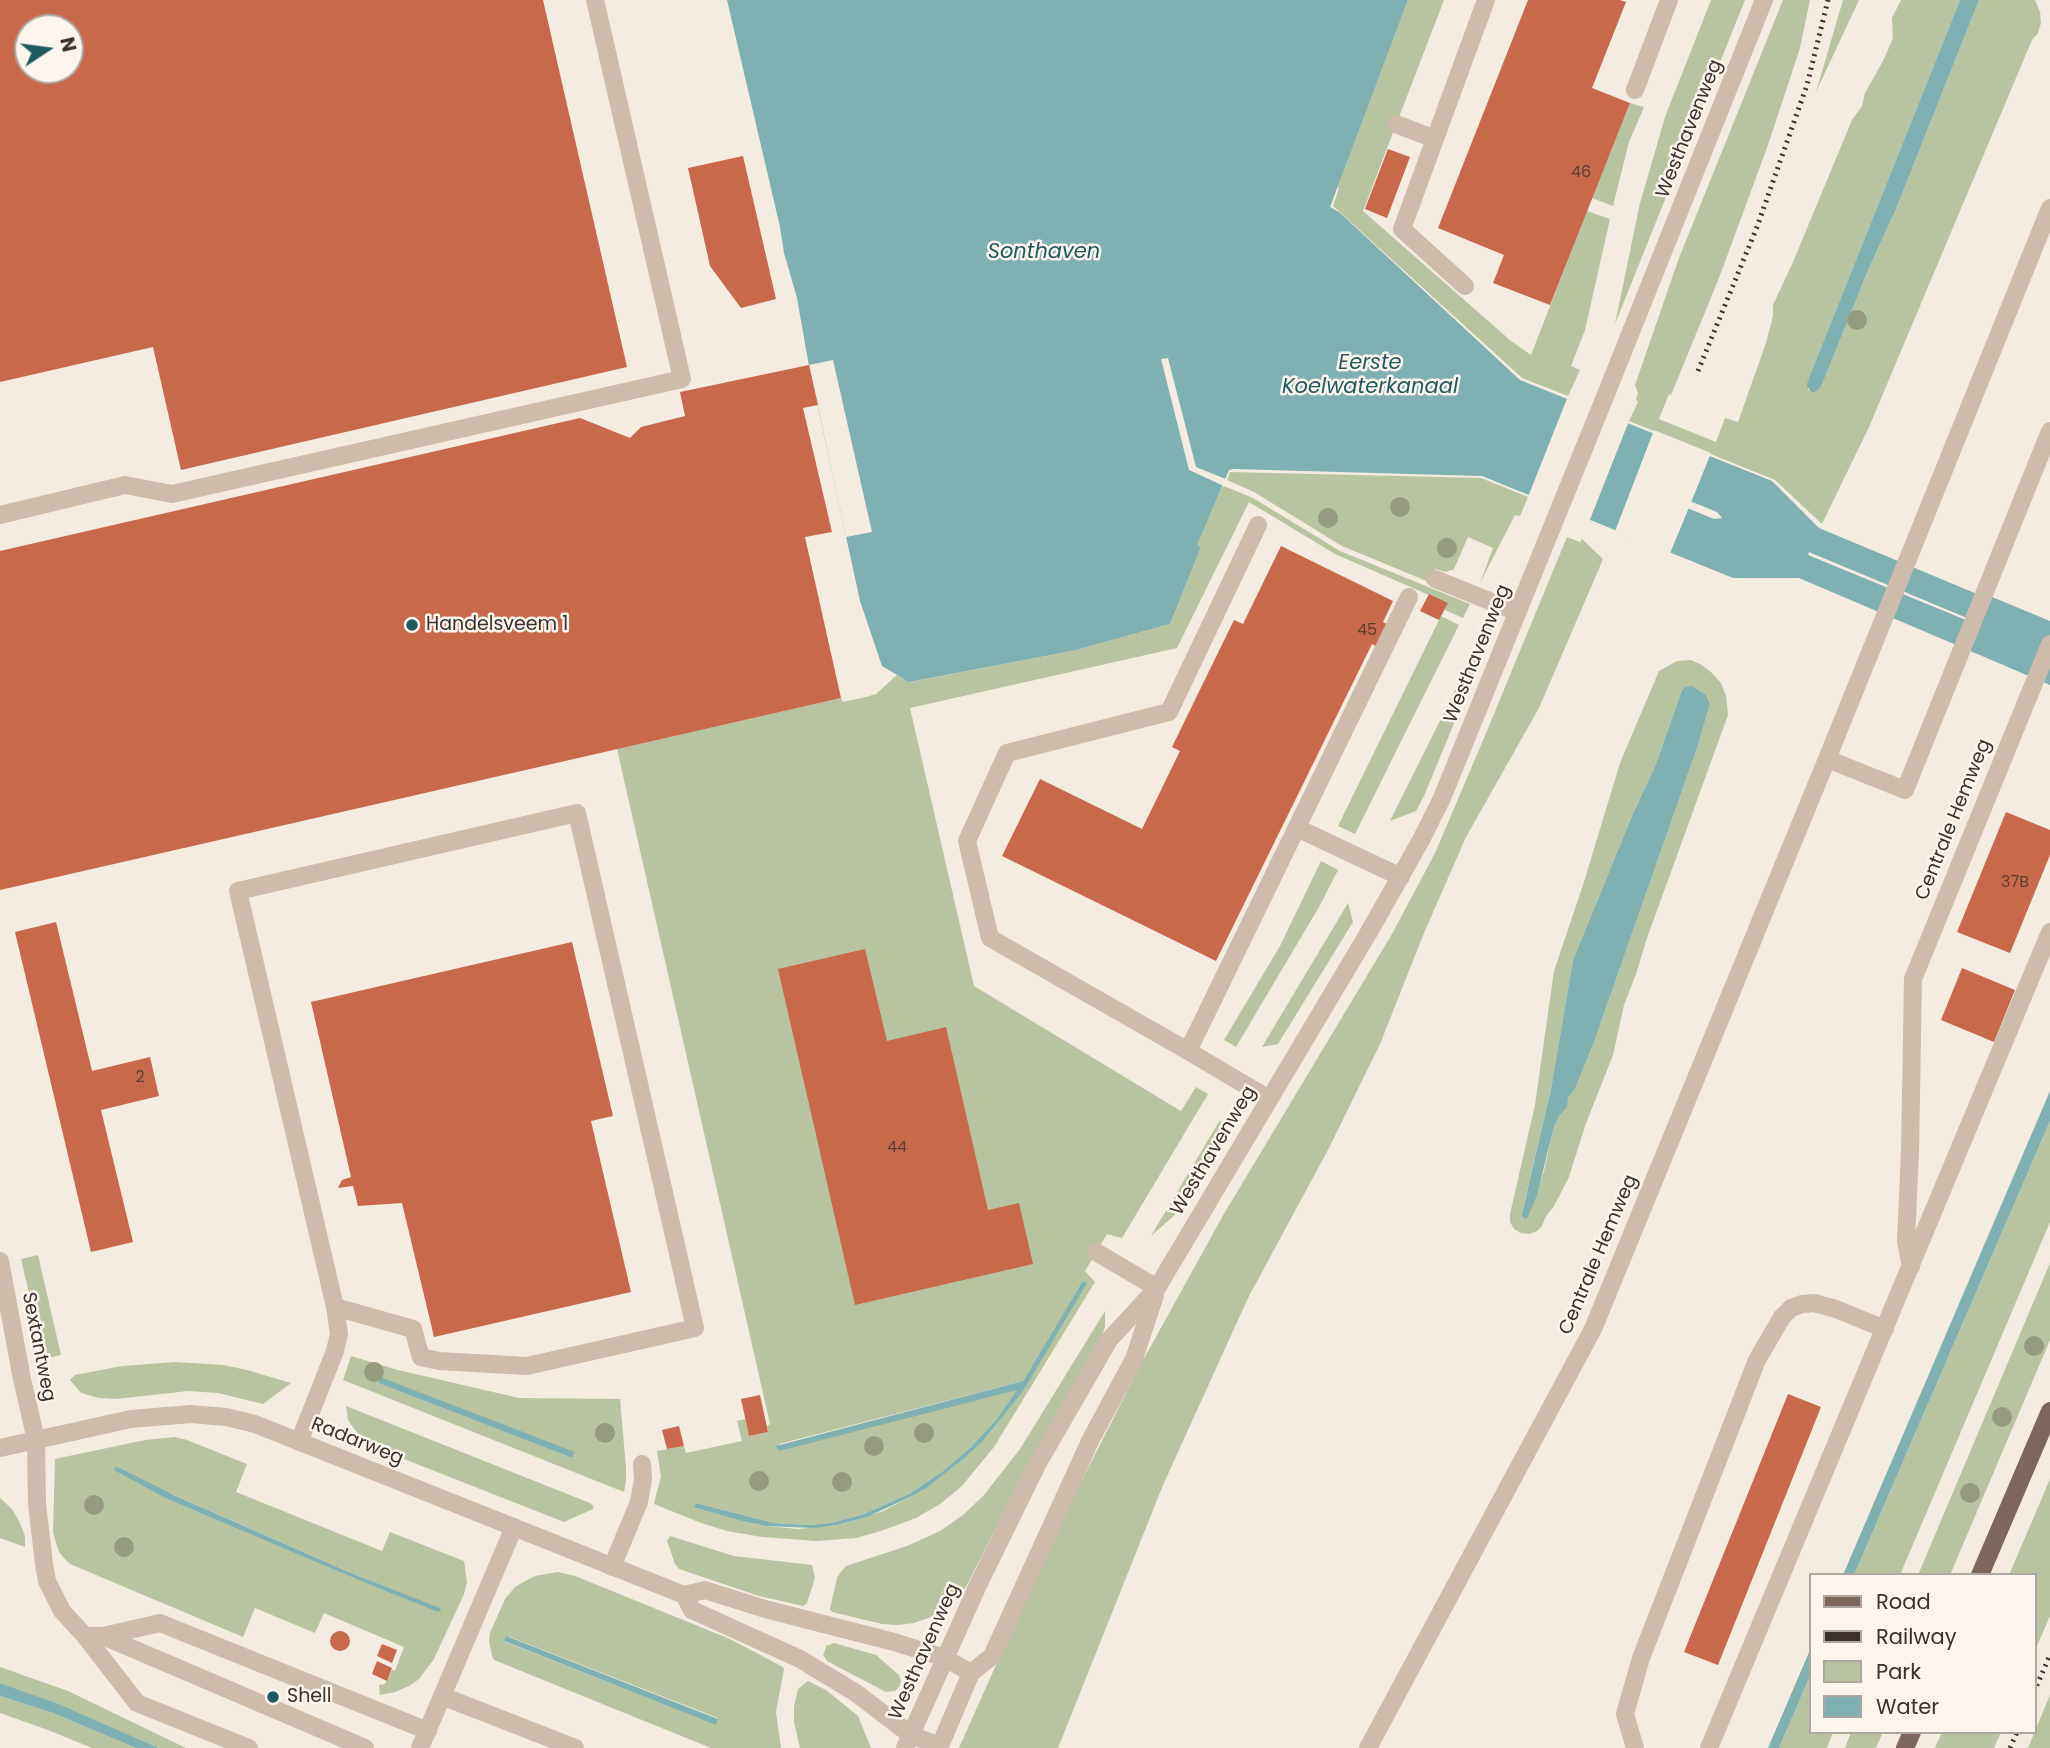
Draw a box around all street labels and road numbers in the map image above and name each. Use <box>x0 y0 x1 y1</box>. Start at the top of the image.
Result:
street label: Westhavenweg <box>1652 57 1728 201</box>
street label: Westhavenweg <box>1440 582 1516 726</box>
street label: Centrale Hemweg <box>1911 736 1997 904</box>
street label: Westhavenweg <box>1166 1082 1262 1220</box>
street label: Centrale Hemweg <box>1555 1172 1643 1338</box>
street label: Sextantweg <box>16 1290 60 1404</box>
street label: Radarweg <box>308 1413 406 1471</box>
street label: Westhavenweg <box>885 1580 965 1724</box>

